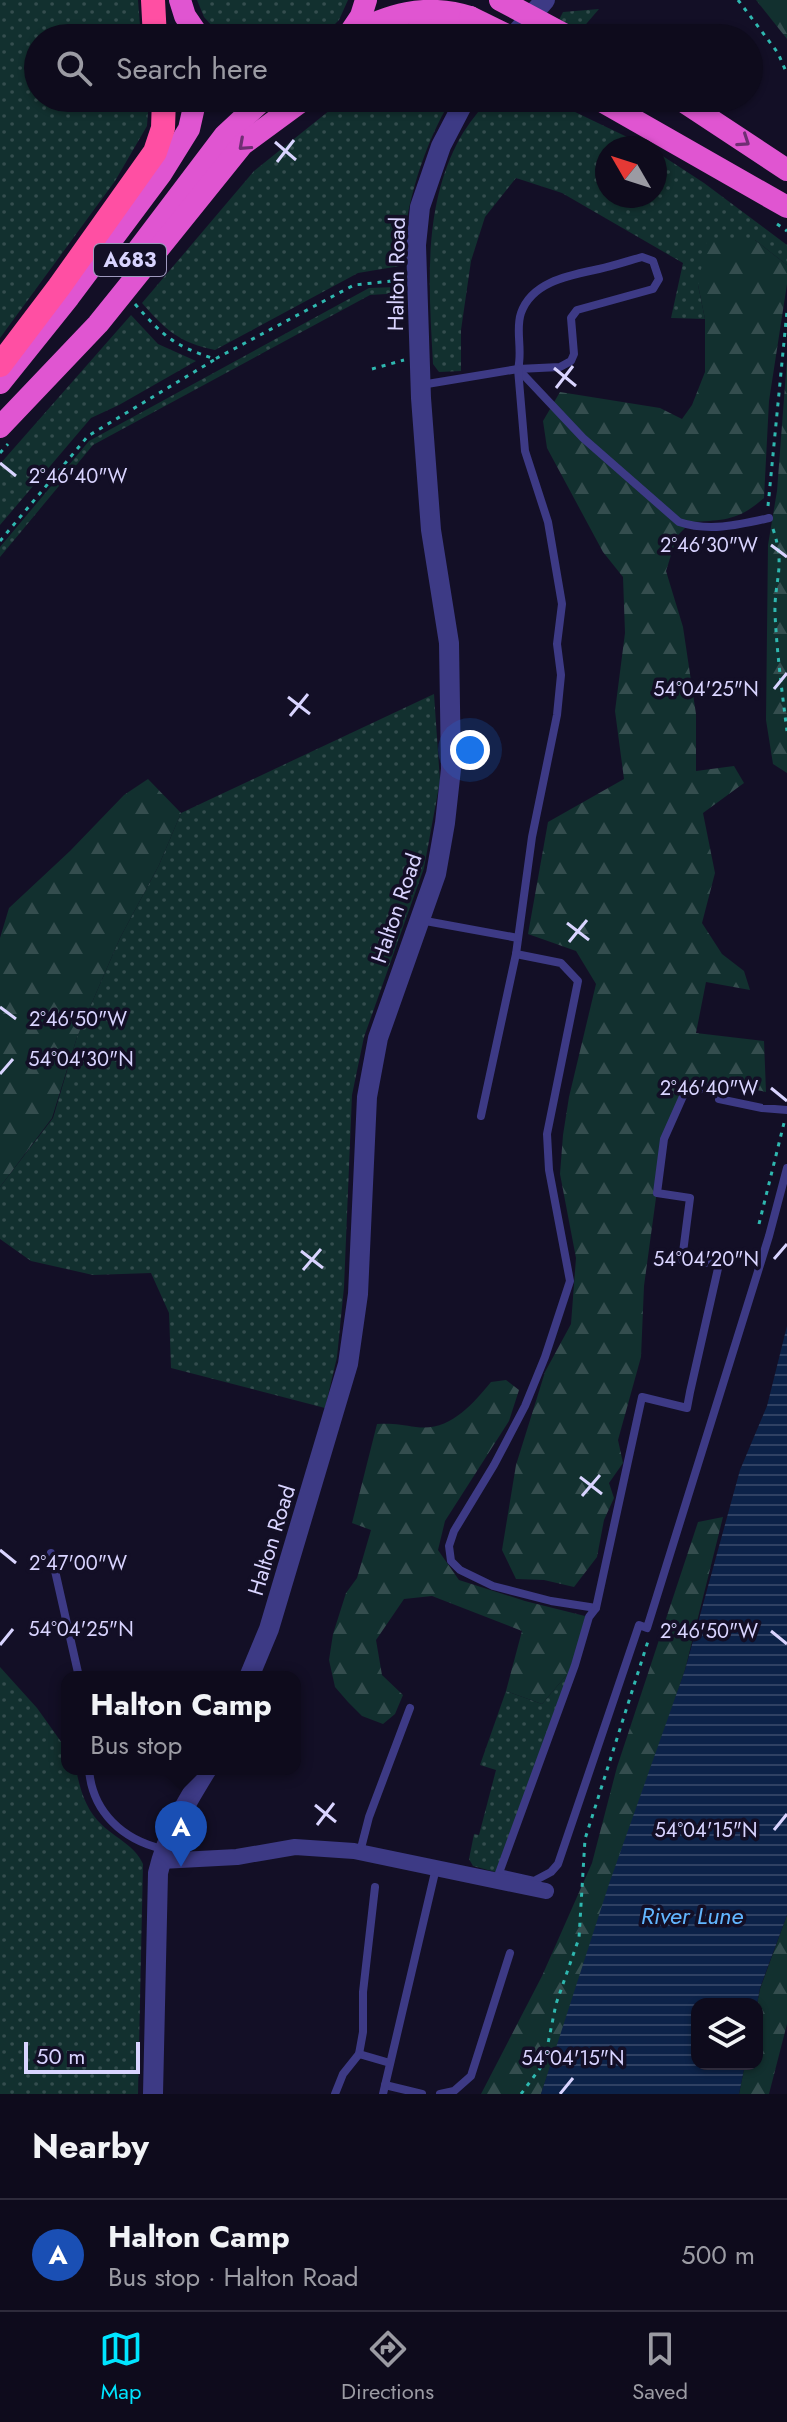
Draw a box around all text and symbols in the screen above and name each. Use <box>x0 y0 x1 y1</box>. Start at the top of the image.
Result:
search box <box>24 24 763 112</box>
icon: search <box>52 46 96 90</box>
text: Search here <box>116 47 268 90</box>
one-way arrow <box>735 131 749 146</box>
one-way arrow <box>239 136 253 150</box>
north arrow <box>595 136 667 208</box>
street label: Halton Road <box>379 217 413 331</box>
road number: A683 <box>94 244 166 276</box>
text: 2°46'40"W <box>29 462 127 491</box>
text: 2°46'30"W <box>660 531 758 560</box>
text: 54°04'25"N <box>653 675 759 704</box>
your location <box>450 730 490 770</box>
street label: Halton Road <box>362 849 430 967</box>
text: 2°46'50"W <box>29 1005 127 1034</box>
text: 54°04'30"N <box>28 1045 134 1074</box>
text: 2°46'40"W <box>660 1074 758 1103</box>
text: 54°04'20"N <box>653 1245 759 1274</box>
street label: Halton Road <box>239 1481 303 1599</box>
text: 2°47'00"W <box>29 1549 127 1578</box>
text: 54°04'25"N <box>28 1615 134 1644</box>
text: 2°46'50"W <box>660 1617 758 1646</box>
popup <box>61 1671 301 1775</box>
text: Halton Camp <box>90 1683 272 1726</box>
text: Bus stop <box>90 1726 182 1764</box>
pin: A <box>155 1801 207 1867</box>
text: 54°04'15"N <box>655 1816 757 1845</box>
water label: River Lune <box>641 1898 743 1933</box>
map controls <box>691 1998 763 2070</box>
button: layers <box>691 1998 763 2070</box>
scale bar <box>24 2038 140 2074</box>
text: 50 m <box>36 2040 85 2072</box>
text: 54°04'15"N <box>522 2044 624 2073</box>
text: Nearby <box>32 2122 149 2171</box>
text: Halton Camp <box>108 2215 290 2258</box>
text: A <box>48 2236 68 2274</box>
text: 500 m <box>681 2236 755 2274</box>
text: Bus stop · Halton Road <box>108 2258 359 2296</box>
tab: Map <box>99 2327 143 2407</box>
tab: Directions <box>341 2327 434 2407</box>
tab: Saved <box>632 2327 688 2407</box>

